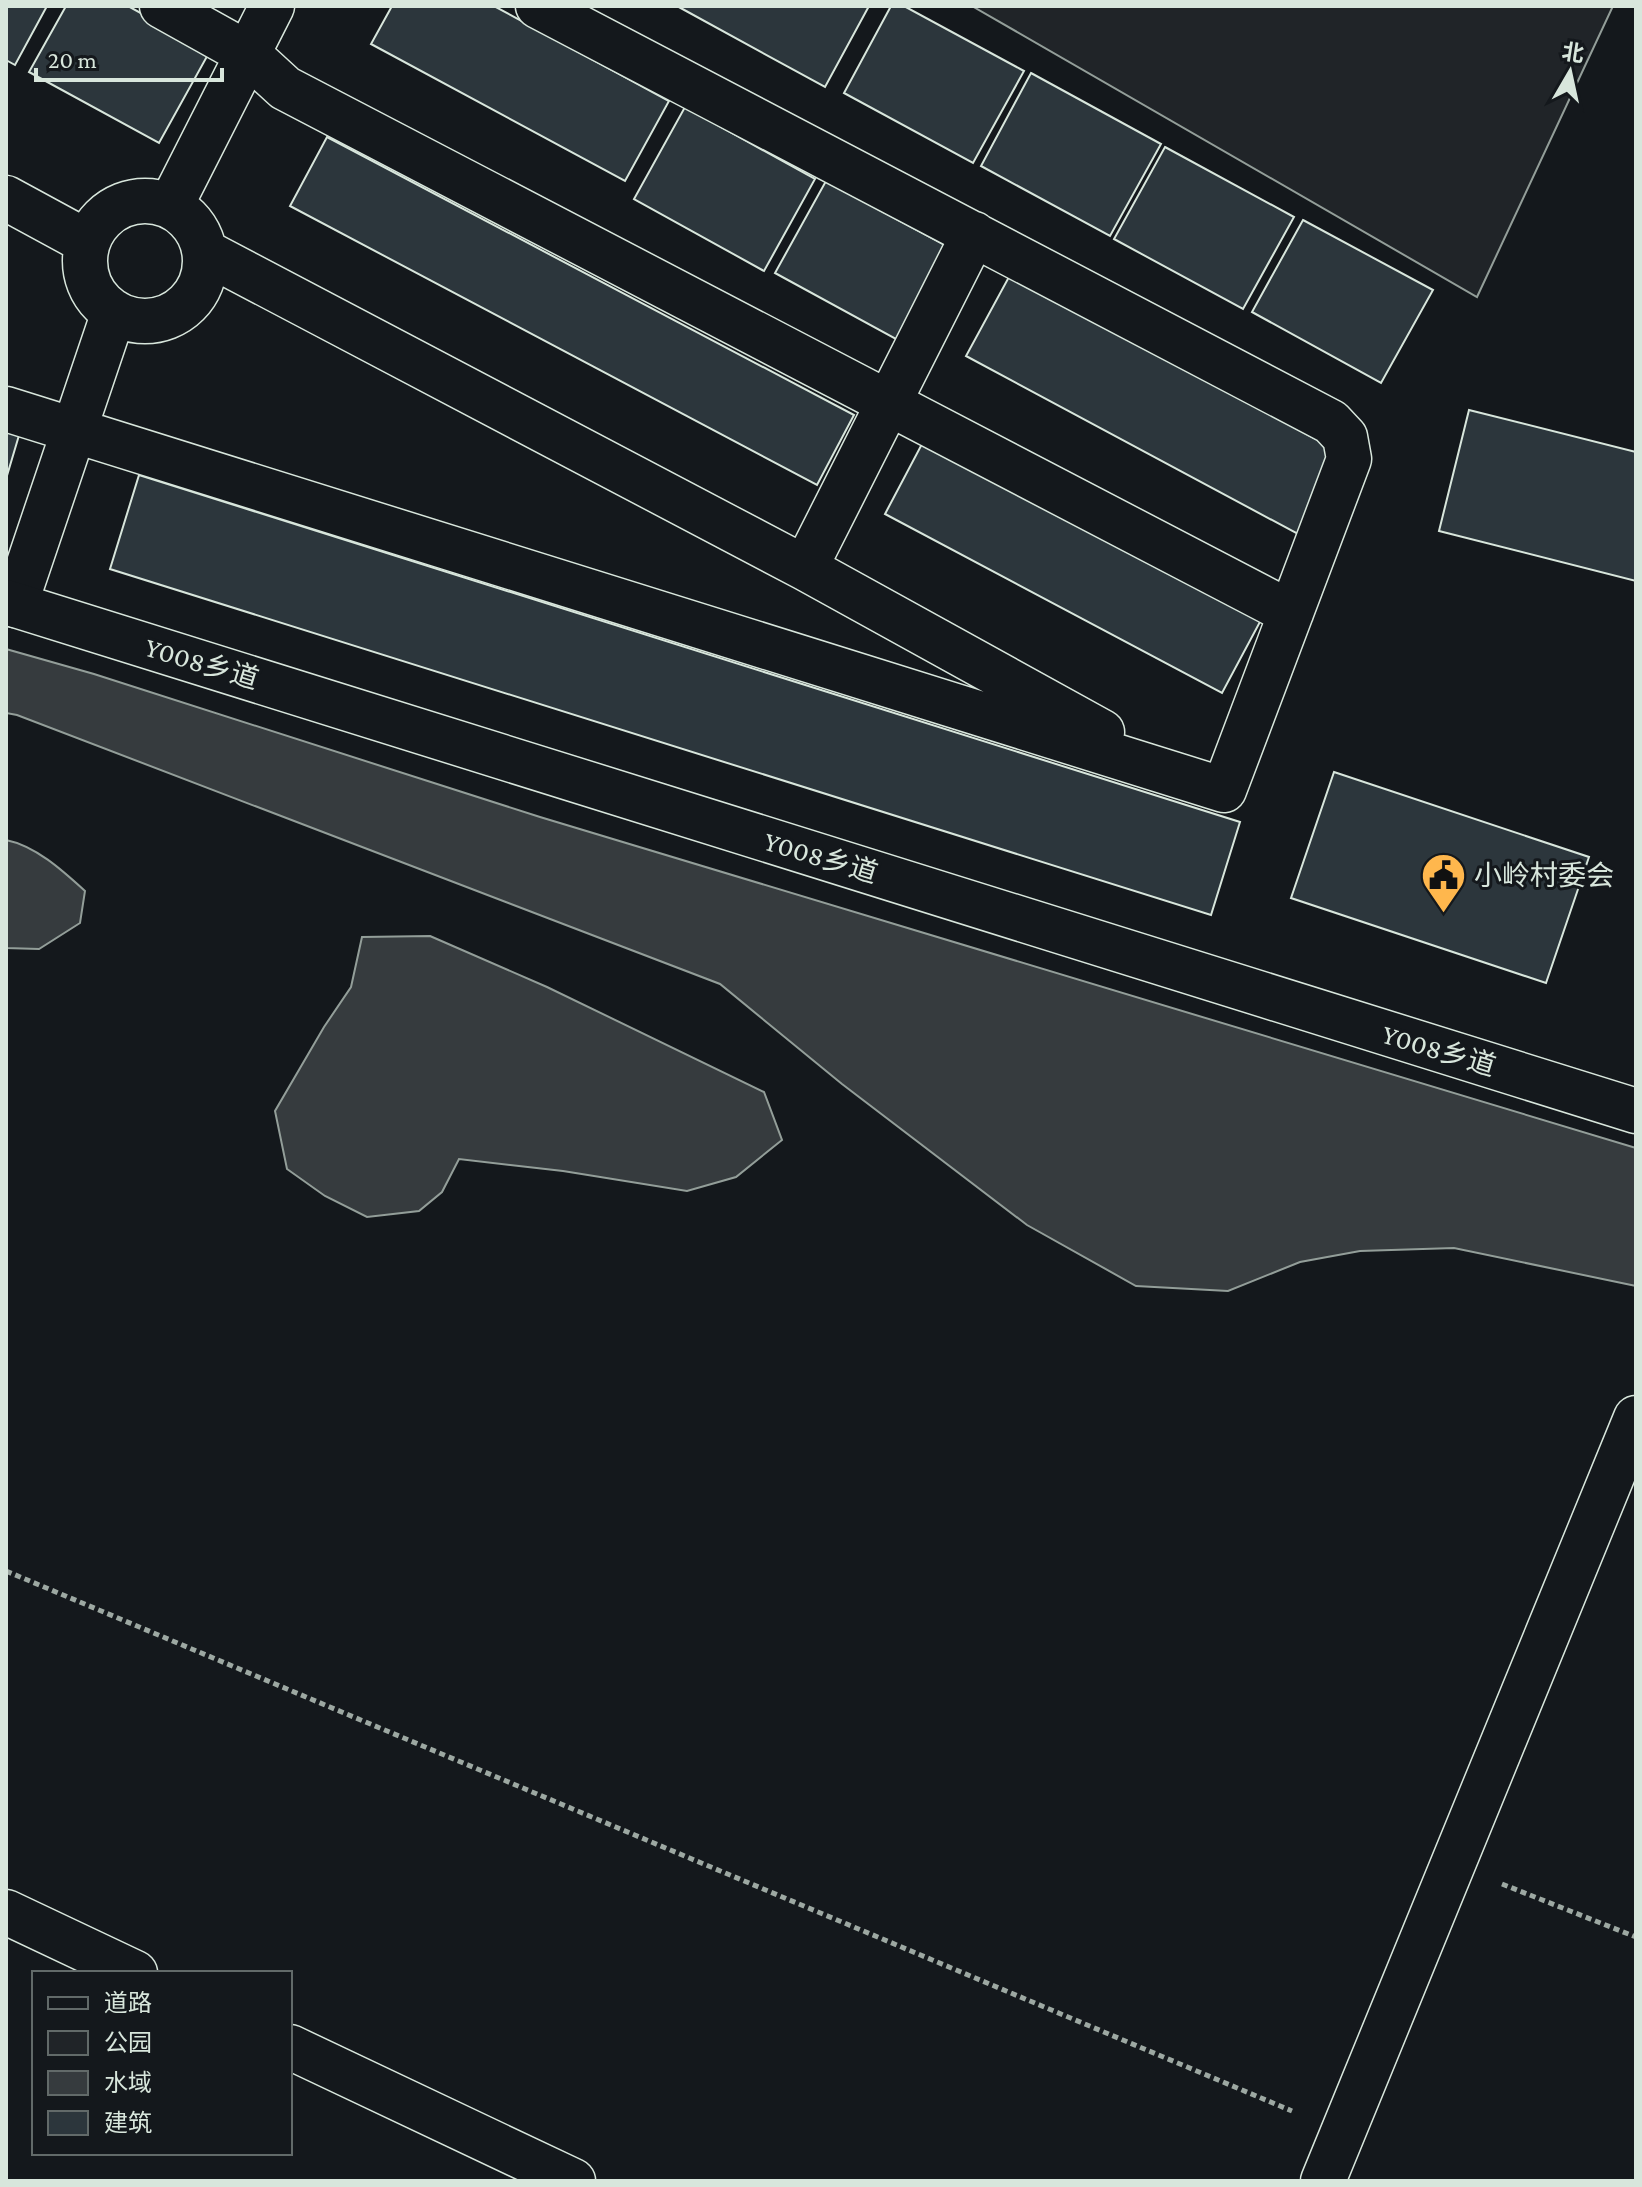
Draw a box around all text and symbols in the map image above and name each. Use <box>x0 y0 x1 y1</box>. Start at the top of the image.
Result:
scale bar <box>36 32 222 82</box>
north arrow <box>1530 32 1610 112</box>
text: 北 <box>1560 39 1586 67</box>
text: 20 m <box>48 46 97 73</box>
street label: Y008乡道 <box>142 631 262 695</box>
street label: Y008乡道 <box>761 825 881 889</box>
public building icon: 小岭村委会 <box>1419 851 1467 914</box>
place label: 小岭村委会 <box>1474 860 1614 891</box>
street label: Y008乡道 <box>1379 1018 1499 1082</box>
legend <box>32 1971 292 2155</box>
text: 道路 <box>104 1989 152 2016</box>
text: 公园 <box>104 2029 152 2056</box>
text: 水域 <box>104 2069 152 2096</box>
text: 建筑 <box>104 2109 152 2136</box>

